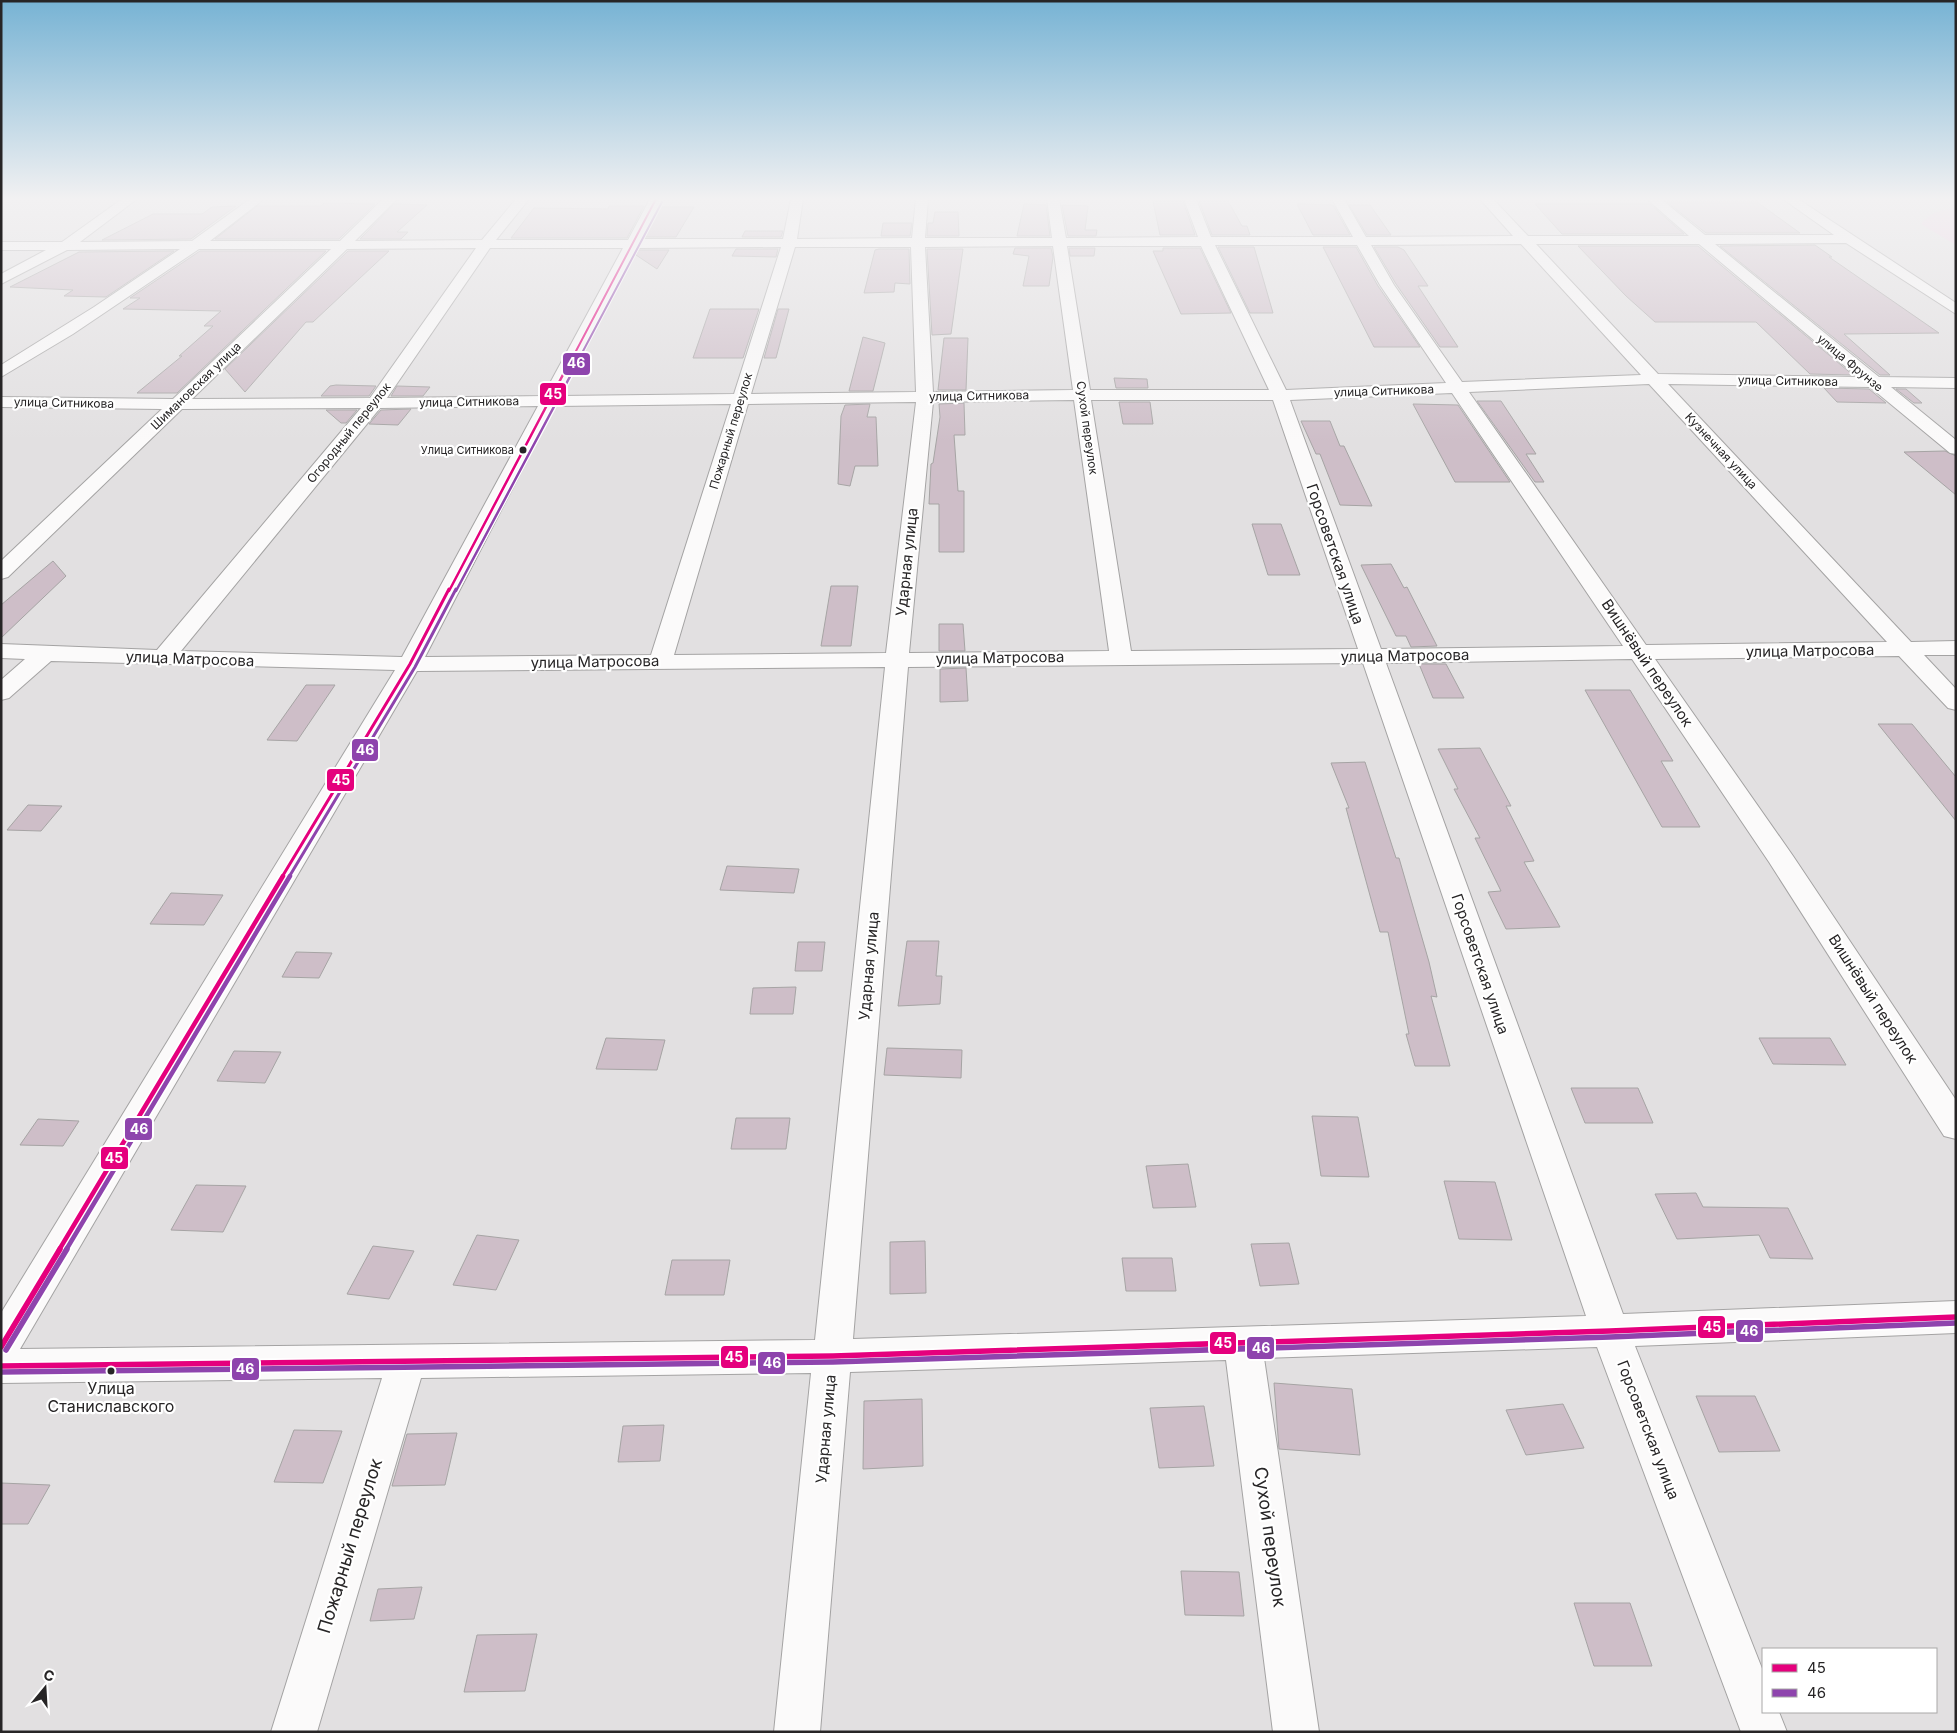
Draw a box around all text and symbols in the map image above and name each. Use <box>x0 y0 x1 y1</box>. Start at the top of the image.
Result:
street label: улица Фрунзе <box>1814 331 1886 394</box>
street label: Шимановская улица <box>147 339 244 433</box>
line badge: 46 <box>562 352 591 376</box>
text: 46 <box>567 354 585 371</box>
street label: Пожарный переулок <box>706 370 756 491</box>
street label: улица Ситникова <box>1738 372 1838 389</box>
street label: Огородный переулок <box>303 379 394 486</box>
street label: Сухой переулок <box>1073 380 1102 476</box>
street label: улица Ситникова <box>1334 381 1434 400</box>
line badge: 45 <box>539 382 567 406</box>
text: 45 <box>544 385 562 402</box>
street label: улица Ситникова <box>929 387 1029 404</box>
street label: улица Ситникова <box>419 393 519 410</box>
street label: улица Ситникова <box>14 394 114 411</box>
street label: Кузнечная улица <box>1682 409 1761 492</box>
place label: Улица Ситникова <box>421 443 514 457</box>
marker: Улица Ситникова <box>518 445 528 455</box>
street label: Горсоветская улица <box>1302 481 1368 627</box>
street label: Ударная улица <box>891 507 922 617</box>
street label: Вишнёвый переулок <box>1598 595 1697 730</box>
street label: улица Матросова <box>1745 640 1874 661</box>
street label: улица Матросова <box>1340 645 1469 666</box>
street label: улица Матросова <box>125 647 255 670</box>
street label: улица Матросова <box>935 647 1064 668</box>
street label: улица Матросова <box>530 651 659 672</box>
line badge: 46 <box>351 738 379 762</box>
text: 46 <box>356 741 374 758</box>
line badge: 45 <box>326 768 355 792</box>
text: 45 <box>332 771 350 788</box>
street label: Горсоветская улица <box>1447 891 1513 1037</box>
street label: Ударная улица <box>854 911 883 1021</box>
street label: Вишнёвый переулок <box>1825 931 1922 1067</box>
line badge: 46 <box>124 1117 153 1141</box>
text: 46 <box>130 1120 148 1137</box>
line badge: 45 <box>100 1146 129 1170</box>
text: 45 <box>105 1149 123 1166</box>
line badge: 45 <box>1697 1315 1726 1339</box>
text: 45 <box>1703 1318 1721 1335</box>
line badge: 46 <box>1735 1319 1764 1343</box>
text: 46 <box>1740 1322 1758 1339</box>
line badge: 45 <box>1209 1331 1237 1355</box>
text: 45 <box>1214 1334 1232 1351</box>
line badge: 46 <box>1246 1336 1275 1360</box>
text: 46 <box>1252 1339 1270 1356</box>
line badge: 45 <box>720 1345 749 1369</box>
text: 45 <box>725 1348 743 1365</box>
line badge: 46 <box>757 1351 786 1375</box>
text: 46 <box>763 1354 781 1371</box>
line badge: 46 <box>231 1357 260 1381</box>
street label: Горсоветская улица <box>1613 1358 1684 1502</box>
text: 46 <box>236 1360 254 1377</box>
marker: Улица Станиславского <box>106 1366 116 1376</box>
street label: Ударная улица <box>811 1374 840 1484</box>
place label: Улица Станиславского <box>48 1378 174 1416</box>
street label: Пожарный переулок <box>313 1456 386 1636</box>
street label: Сухой переулок <box>1250 1465 1291 1609</box>
legend <box>1762 1648 1937 1713</box>
text: 45 <box>1807 1658 1826 1677</box>
north arrow <box>20 1663 70 1713</box>
text: С <box>42 1665 57 1685</box>
text: 46 <box>1807 1683 1826 1702</box>

